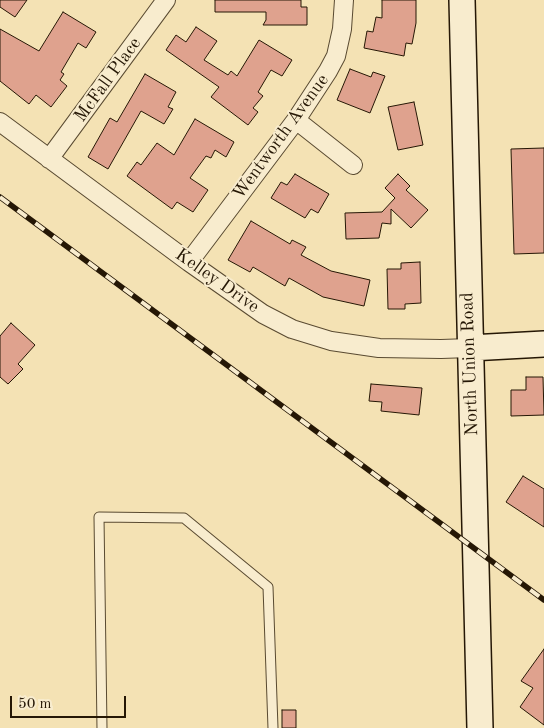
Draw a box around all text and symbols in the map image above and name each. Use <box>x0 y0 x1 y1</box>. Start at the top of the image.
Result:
street label: McFall Place <box>70 33 146 127</box>
street label: Wentworth Avenue <box>228 70 334 204</box>
street label: Kelley Drive <box>171 244 263 318</box>
street label: North Union Road <box>457 292 483 436</box>
scale bar <box>12 686 129 718</box>
text: 50 m <box>18 697 52 712</box>

